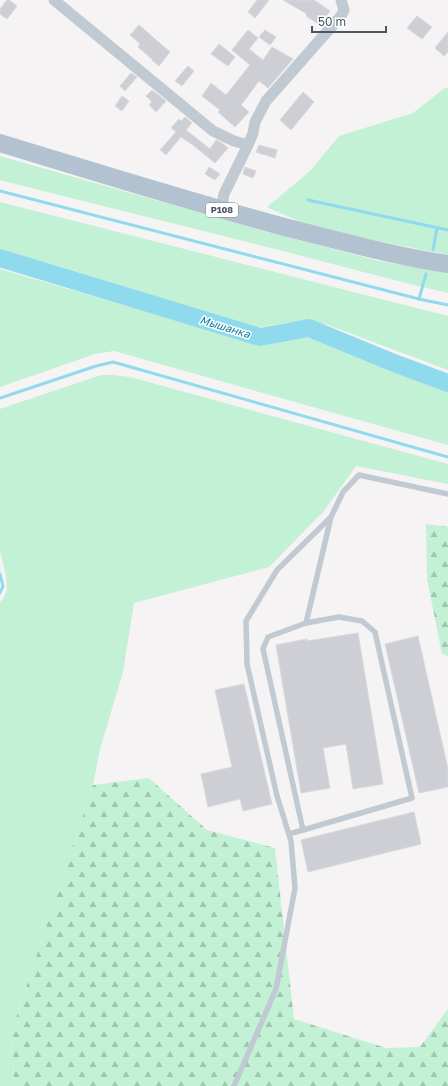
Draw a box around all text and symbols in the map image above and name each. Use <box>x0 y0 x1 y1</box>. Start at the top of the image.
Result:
scale bar <box>312 8 386 34</box>
text: 50 m <box>318 14 346 29</box>
road number: Р108 <box>206 203 238 217</box>
water label: Мышанка <box>198 313 253 341</box>

